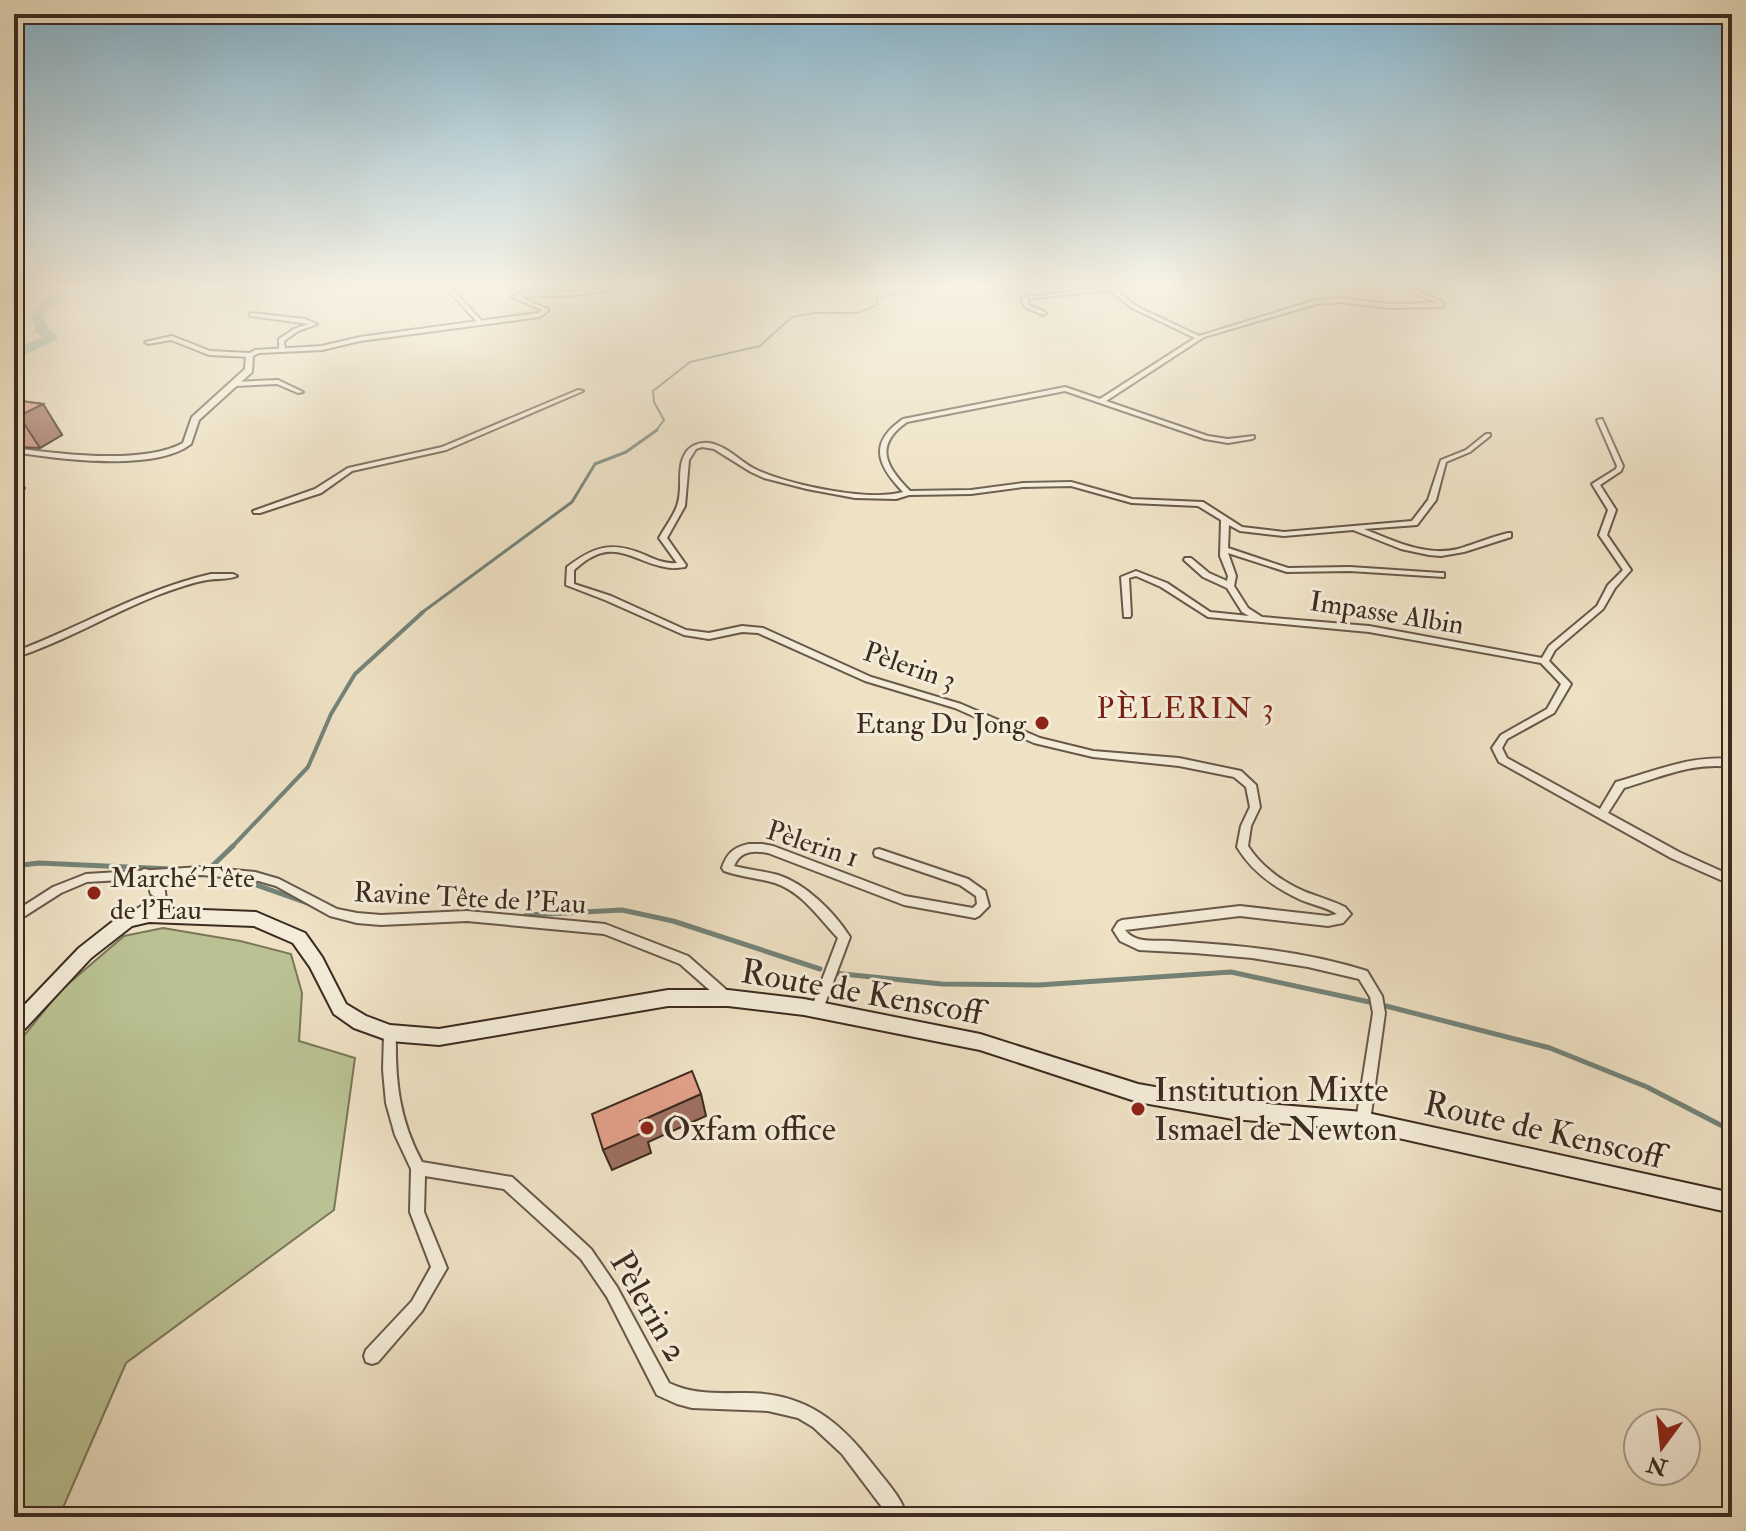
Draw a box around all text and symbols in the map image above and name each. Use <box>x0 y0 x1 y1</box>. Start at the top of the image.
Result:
street label: Impasse Albin <box>1307 584 1466 643</box>
street label: Pèlerin 3 <box>859 634 960 699</box>
district label: PÈLERIN 3 <box>1097 690 1275 727</box>
place label: Etang Du Jong <box>855 707 1027 742</box>
marker: Etang Du Jong <box>1033 714 1051 732</box>
street label: Pèlerin 1 <box>762 813 863 876</box>
place label: Marché Tête de l'Eau <box>110 861 255 928</box>
street label: Ravine Tête de l'Eau <box>353 875 587 922</box>
marker: Marché Tête de l'Eau <box>85 884 103 902</box>
street label: Route de Kenscoff <box>738 950 991 1036</box>
place label: Institution Mixte Ismael de Newton <box>1154 1069 1398 1151</box>
street label: Route de Kenscoff <box>1420 1082 1673 1180</box>
marker: Institution Mixte Ismael de Newton <box>1129 1100 1147 1118</box>
place label: Oxfam office <box>663 1108 836 1151</box>
marker: Oxfam office <box>638 1119 656 1137</box>
street label: Pèlerin 2 <box>600 1244 697 1370</box>
north arrow <box>1622 1407 1702 1487</box>
text: N <box>1644 1449 1671 1482</box>

